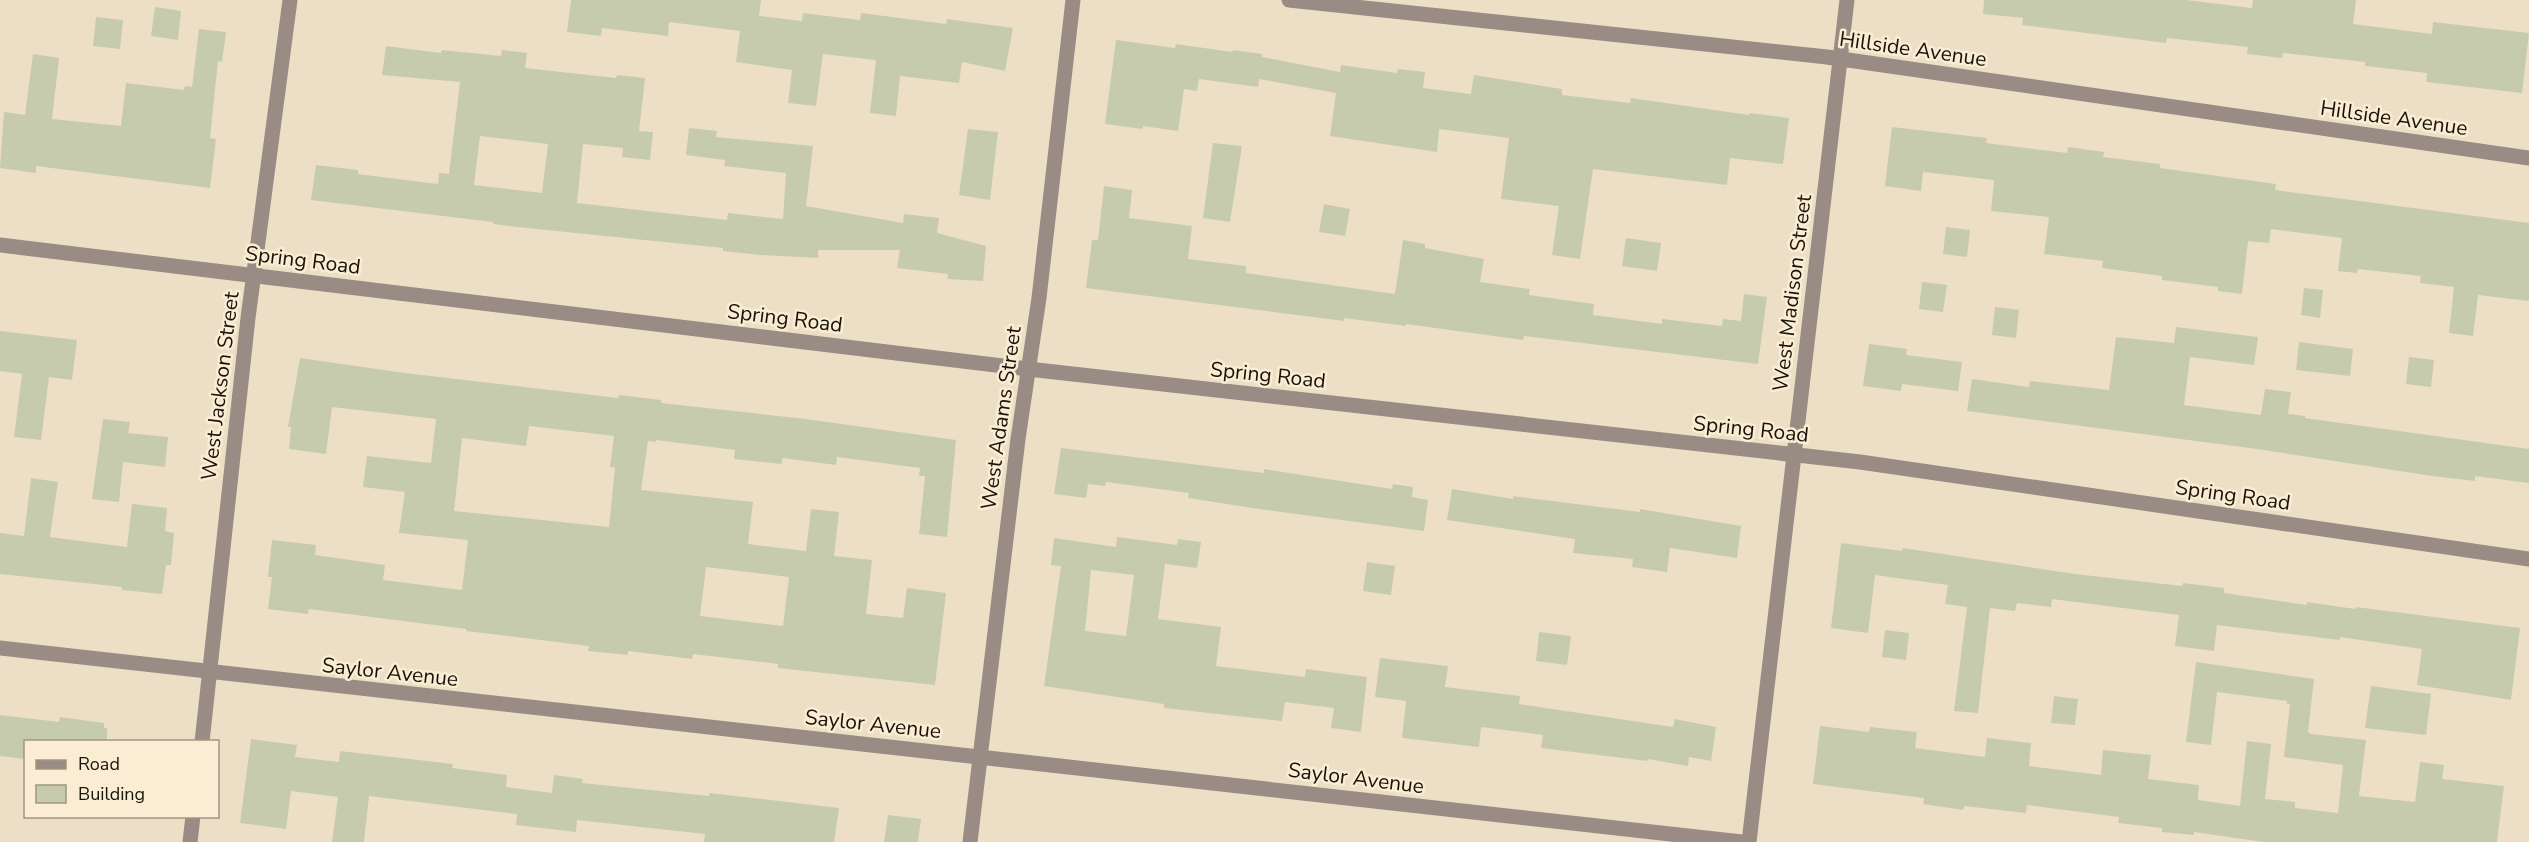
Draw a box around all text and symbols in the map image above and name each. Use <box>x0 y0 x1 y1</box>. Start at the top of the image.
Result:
street label: Hillside Avenue <box>1838 25 1988 73</box>
street label: Hillside Avenue <box>2319 94 2469 142</box>
street label: West Madison Street <box>1766 192 1818 393</box>
street label: Spring Road <box>244 239 362 281</box>
street label: West Jackson Street <box>195 289 246 482</box>
street label: Spring Road <box>726 297 844 339</box>
street label: West Adams Street <box>974 324 1028 512</box>
street label: Spring Road <box>1209 355 1327 395</box>
street label: Spring Road <box>1692 409 1810 449</box>
street label: Spring Road <box>2174 473 2292 517</box>
street label: Saylor Avenue <box>320 651 460 693</box>
street label: Saylor Avenue <box>803 703 943 745</box>
legend <box>24 740 219 818</box>
text: Road <box>78 752 120 776</box>
street label: Saylor Avenue <box>1286 756 1426 800</box>
text: Building <box>78 782 145 806</box>

